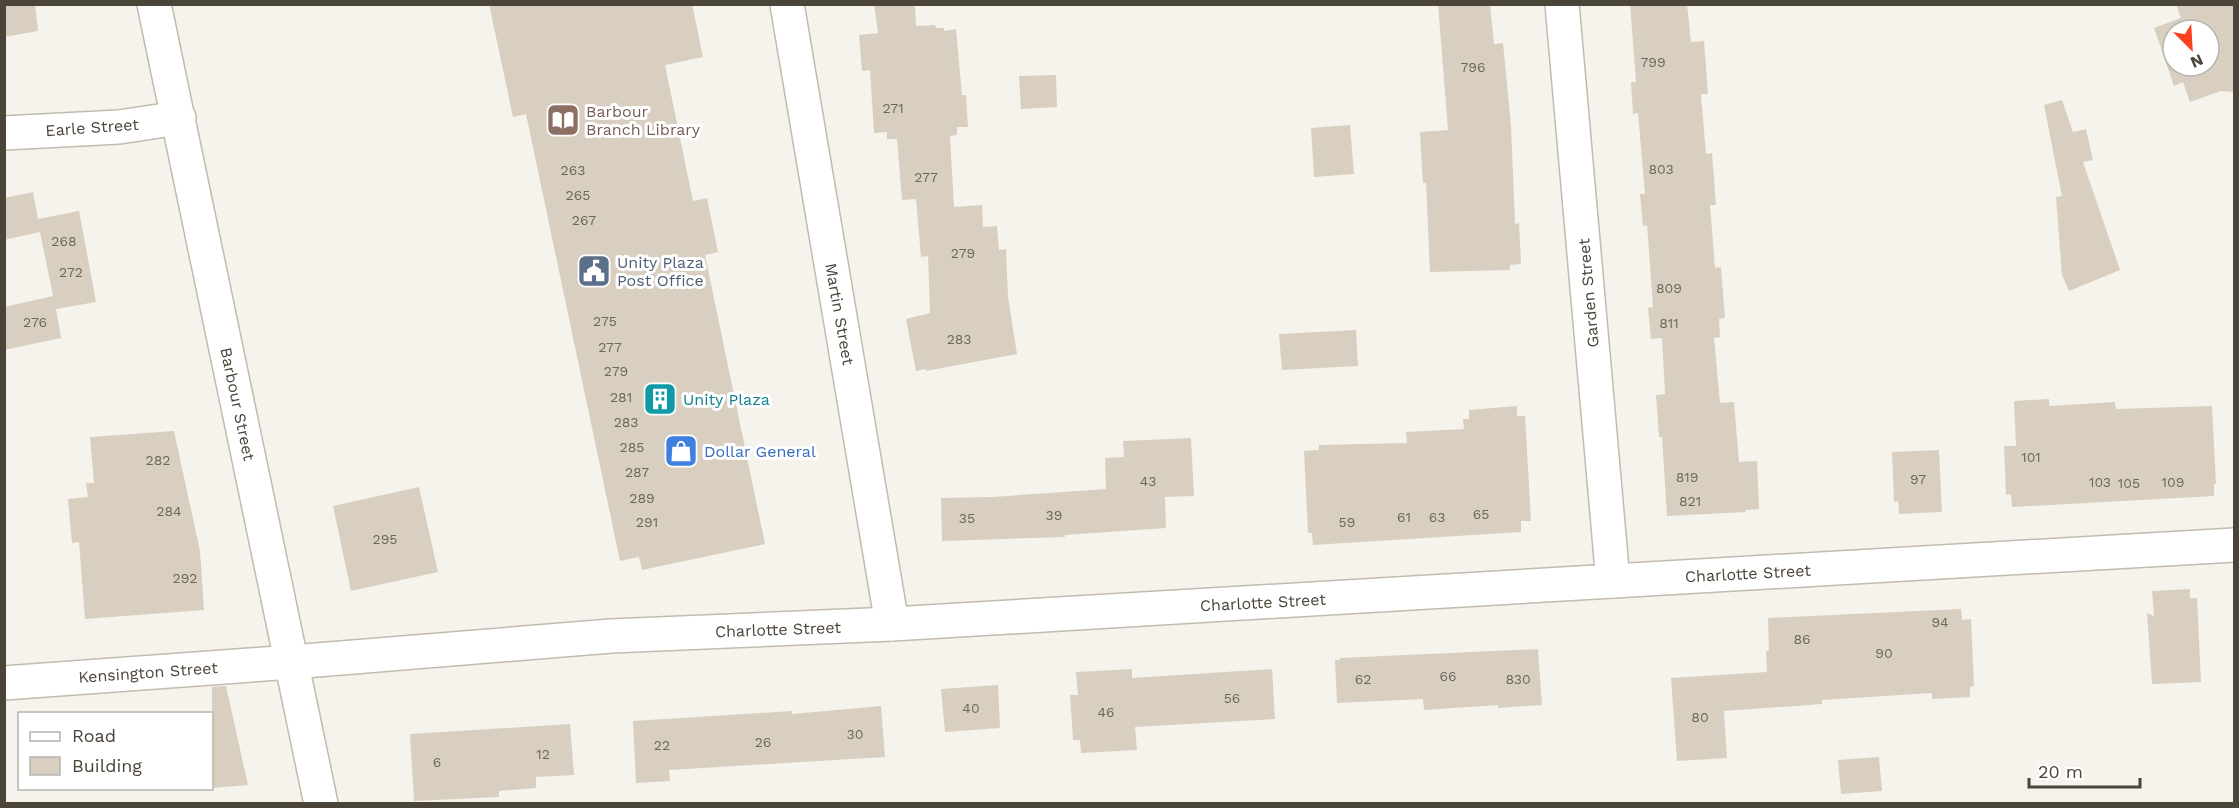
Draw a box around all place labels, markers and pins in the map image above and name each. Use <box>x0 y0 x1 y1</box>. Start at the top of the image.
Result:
library icon: Barbour Branch Library <box>545 102 581 138</box>
place label: Barbour Branch Library <box>586 102 701 139</box>
public building icon: Unity Plaza Post Office <box>576 253 612 289</box>
place label: Unity Plaza Post Office <box>617 253 704 290</box>
building icon: Unity Plaza <box>642 381 678 417</box>
place label: Unity Plaza <box>683 390 770 409</box>
shop icon: Dollar General <box>663 433 699 469</box>
place label: Dollar General <box>704 442 816 461</box>

